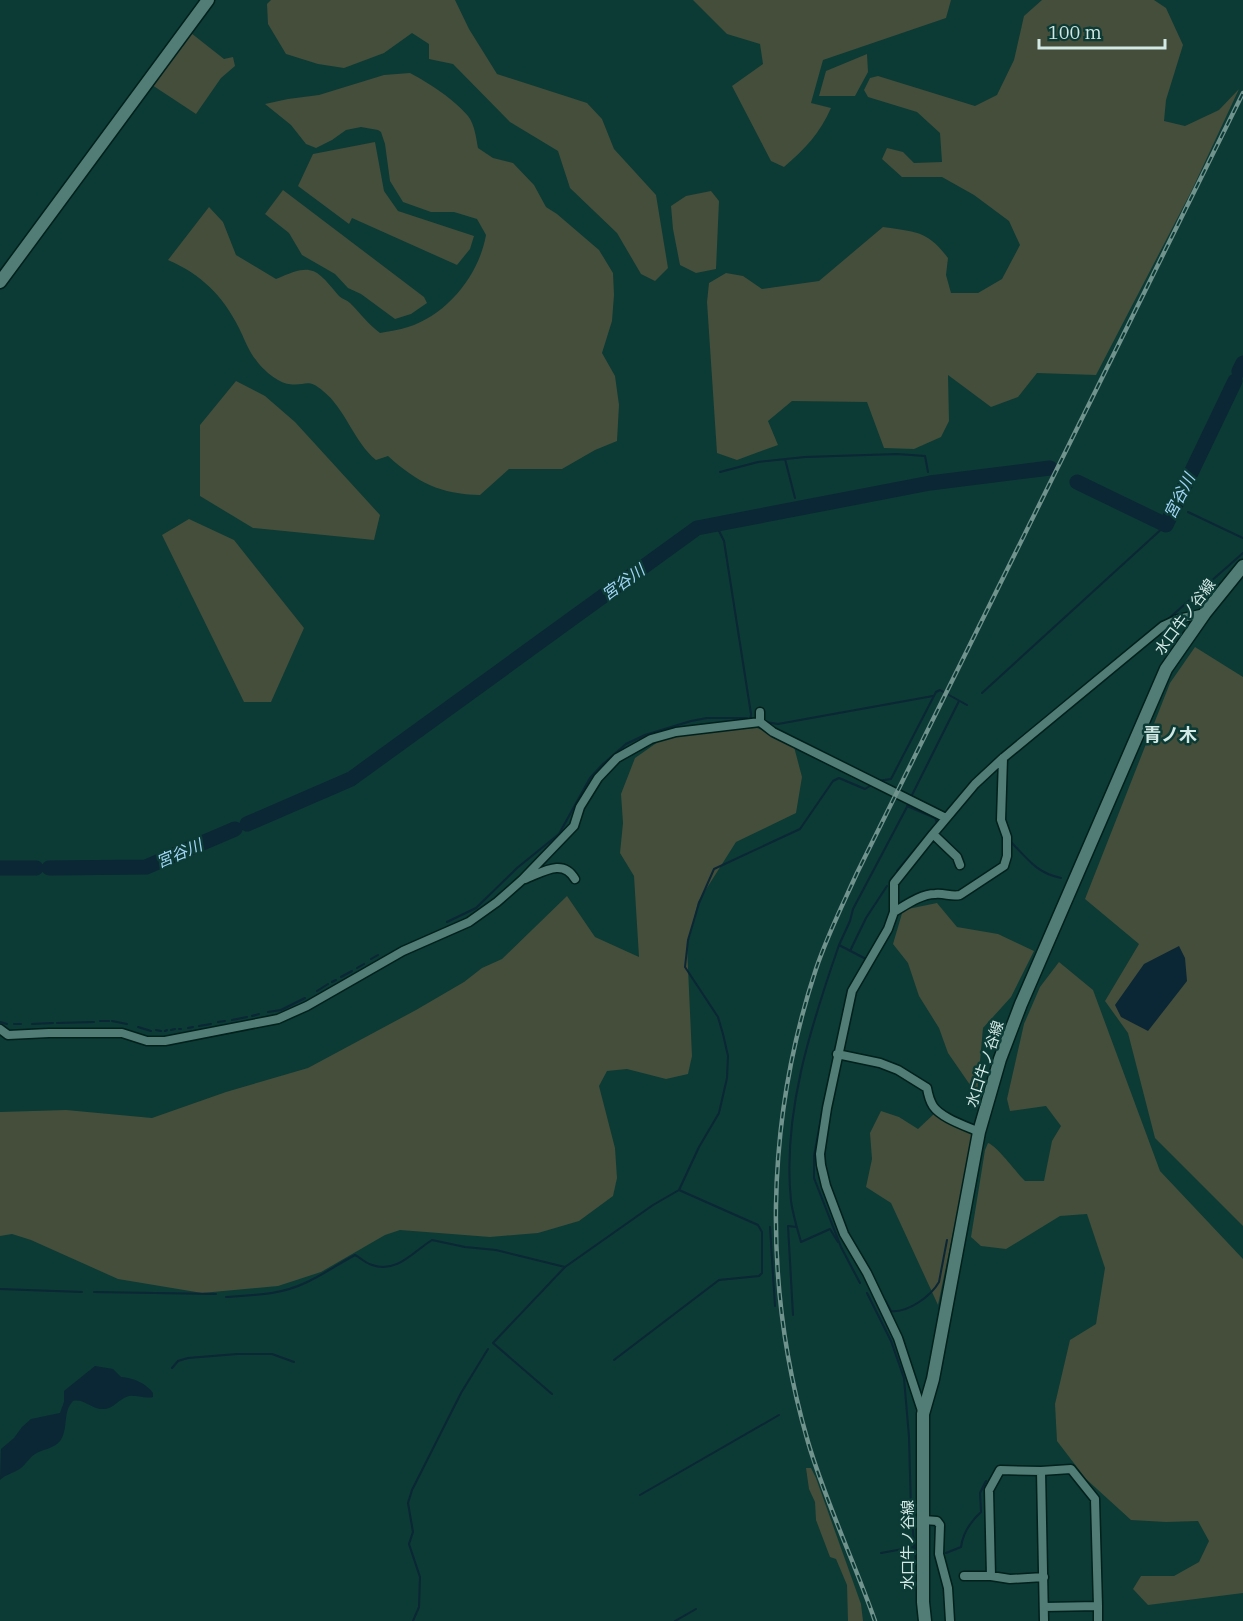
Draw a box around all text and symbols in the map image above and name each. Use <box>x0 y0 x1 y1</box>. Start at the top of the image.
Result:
scale bar <box>1039 12 1165 50</box>
text: 100 m <box>1048 21 1102 44</box>
water label: 宮谷川 <box>1159 468 1200 522</box>
water label: 宮谷川 <box>598 559 650 604</box>
street label: 水口牛ノ谷線 <box>1150 575 1219 658</box>
district label: 青ノ木 <box>1143 723 1197 746</box>
water label: 宮谷川 <box>153 834 207 872</box>
street label: 水口牛ノ谷線 <box>962 1018 1007 1110</box>
street label: 水口牛ノ谷線 <box>898 1500 917 1590</box>

